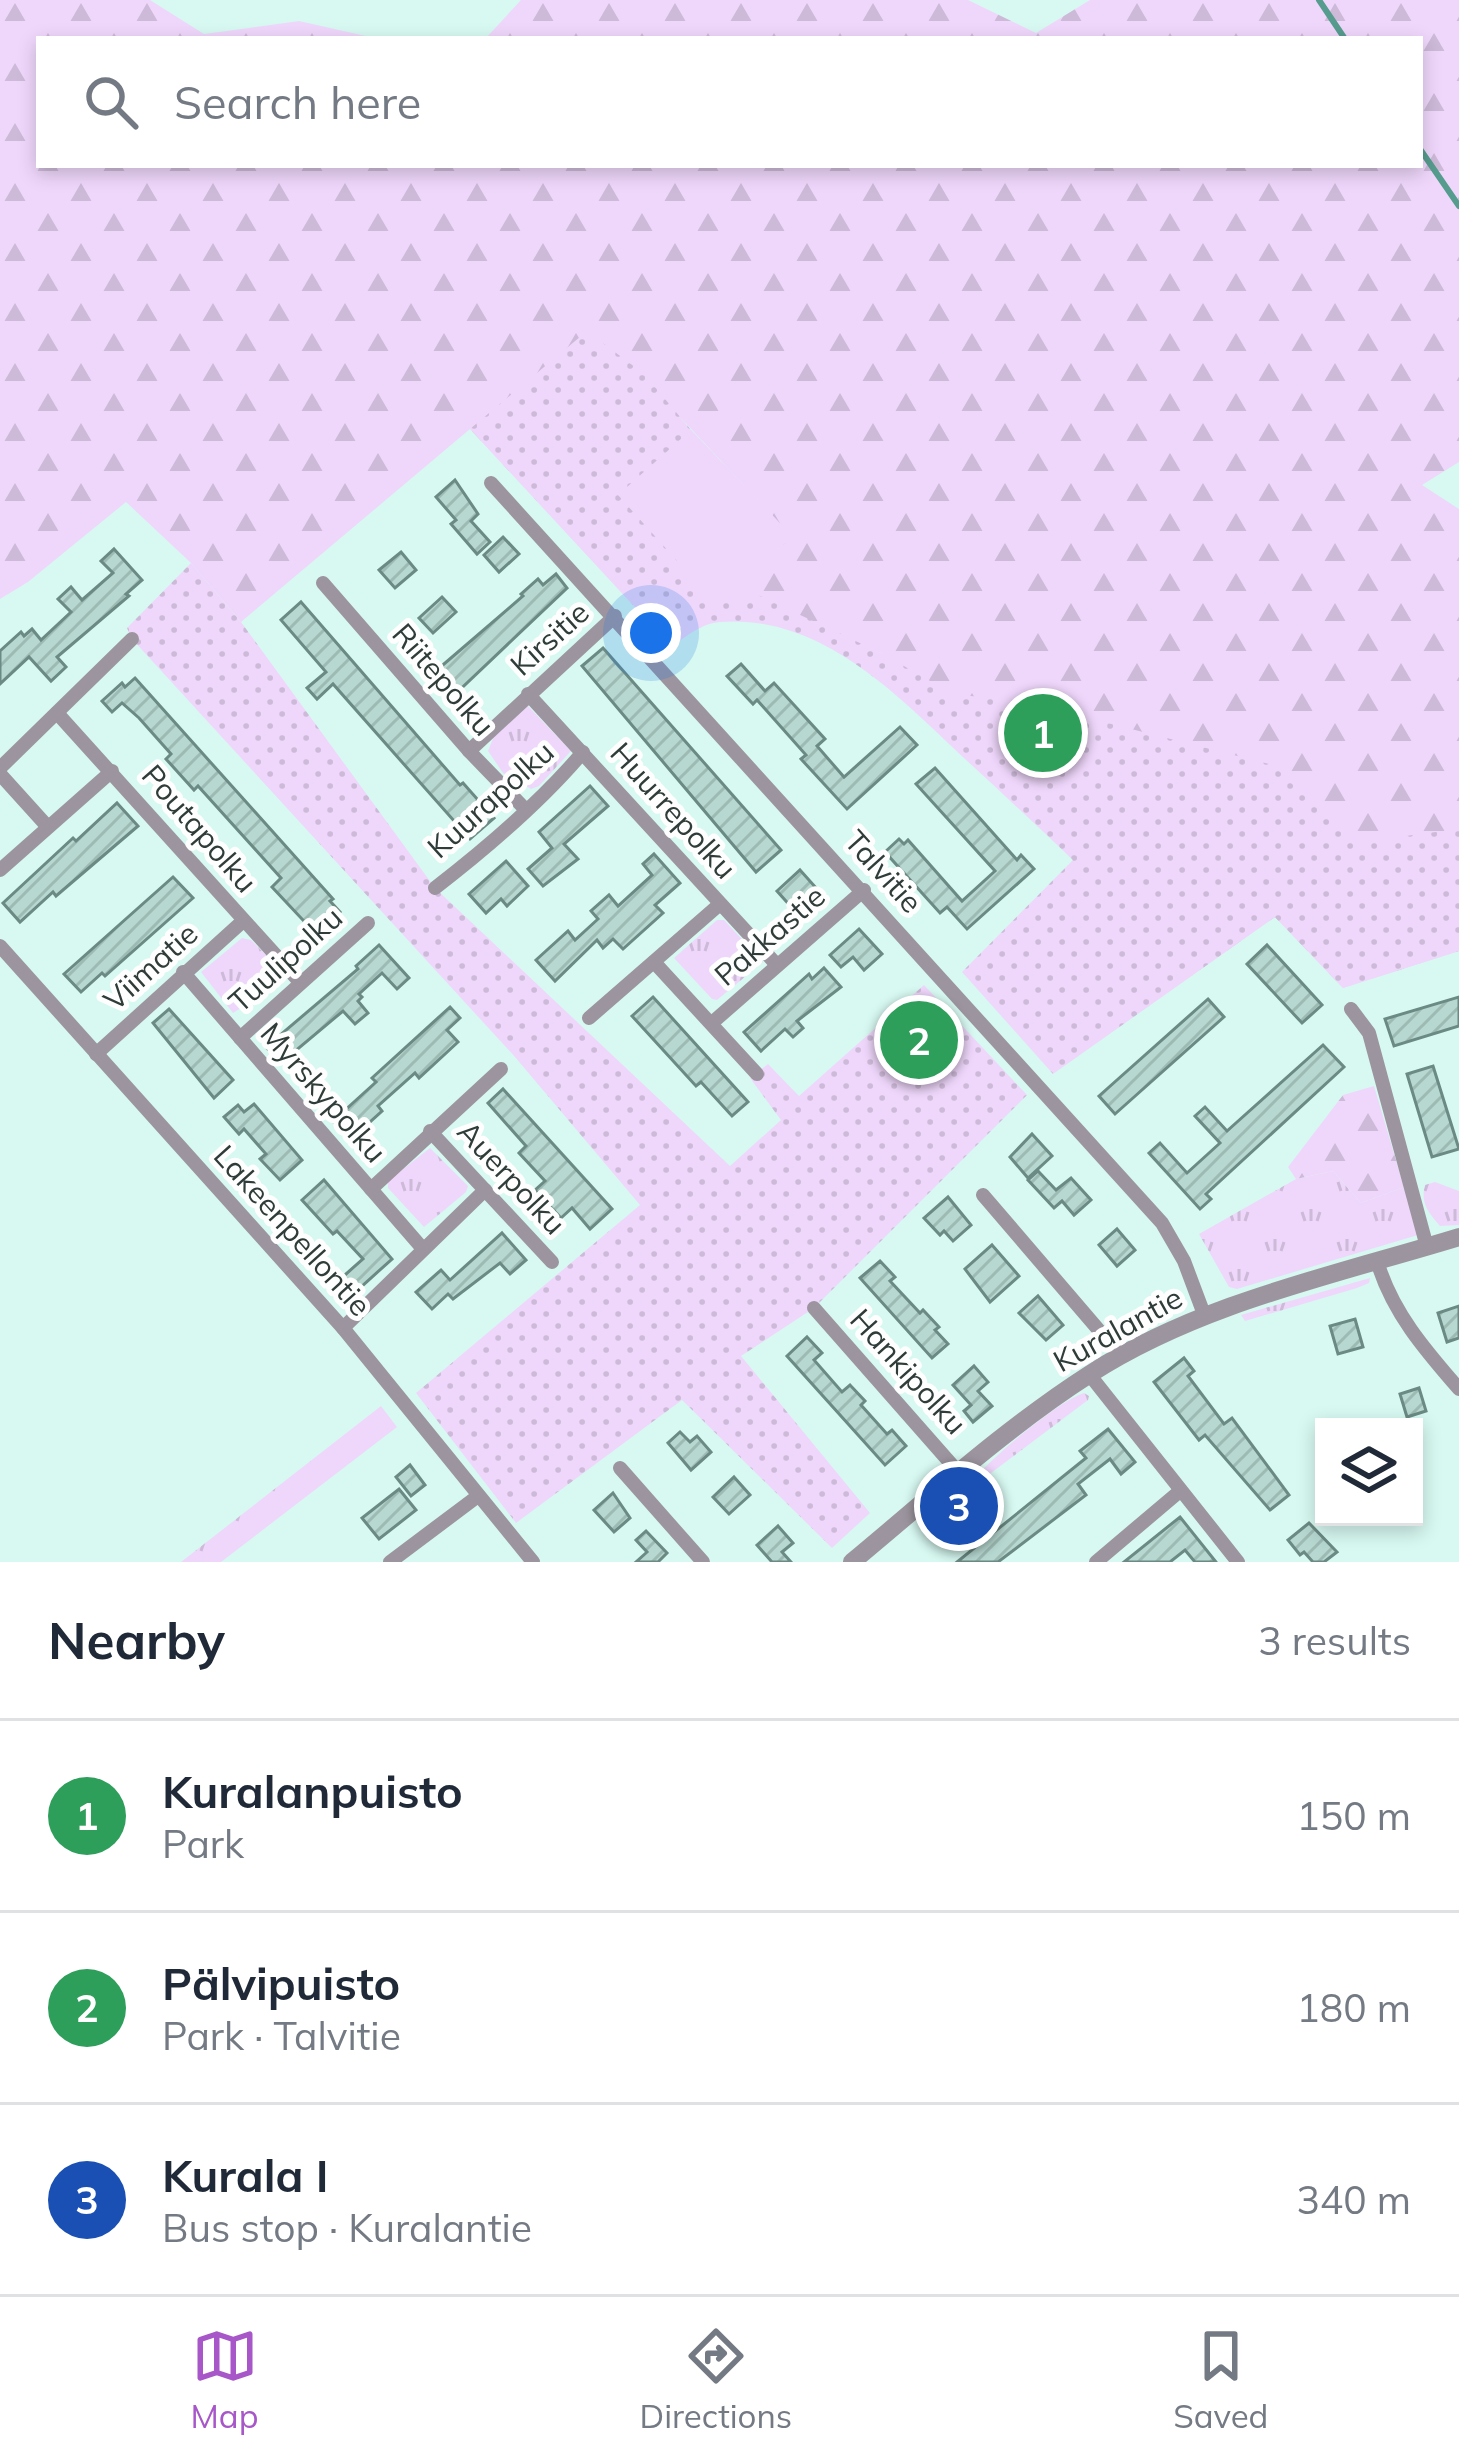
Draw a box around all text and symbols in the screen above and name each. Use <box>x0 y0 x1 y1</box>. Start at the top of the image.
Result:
search box <box>36 36 1423 168</box>
icon: search <box>78 69 144 135</box>
text: Search here <box>174 74 421 130</box>
street label: Kirsitie <box>502 593 597 683</box>
your location <box>621 603 681 663</box>
street label: Riitepolku <box>385 615 503 743</box>
pin: 1 <box>1004 688 1082 778</box>
street label: Kuurapolku <box>419 733 561 866</box>
street label: Huurrepolku <box>603 734 745 886</box>
street label: Poutapolku <box>134 757 266 900</box>
street label: Talvitie <box>837 822 931 920</box>
street label: Pakkastie <box>706 877 832 994</box>
street label: Tuulipolku <box>221 898 350 1020</box>
street label: Viimatie <box>95 914 205 1018</box>
pin: 2 <box>880 995 958 1085</box>
street label: Myrskypolku <box>253 1015 395 1170</box>
street label: Auerpolku <box>450 1113 574 1242</box>
street label: Lakeenpellontie <box>206 1137 379 1324</box>
street label: Kuralantie <box>1046 1278 1189 1380</box>
street label: Hankipolku <box>842 1301 975 1442</box>
map controls <box>1315 1418 1423 1526</box>
button: layers <box>1315 1418 1423 1526</box>
pin: 3 <box>920 1461 998 1551</box>
text: Nearby <box>48 1608 225 1672</box>
text: 3 results <box>1258 1616 1411 1665</box>
text: Kuralanpuisto <box>162 1763 463 1819</box>
text: 1 <box>75 1791 99 1840</box>
text: 150 m <box>1296 1791 1411 1840</box>
text: Park <box>162 1819 244 1868</box>
text: Pälvipuisto <box>162 1955 400 2011</box>
text: 2 <box>75 1983 99 2032</box>
text: 180 m <box>1296 1983 1411 2032</box>
text: Park · Talvitie <box>162 2011 401 2060</box>
text: Kurala I <box>162 2147 328 2203</box>
text: 3 <box>75 2175 99 2224</box>
text: 340 m <box>1296 2175 1411 2224</box>
text: Bus stop · Kuralantie <box>162 2203 532 2252</box>
tab: Map <box>191 2323 258 2436</box>
tab: Directions <box>640 2323 792 2436</box>
tab: Saved <box>1173 2323 1268 2436</box>

